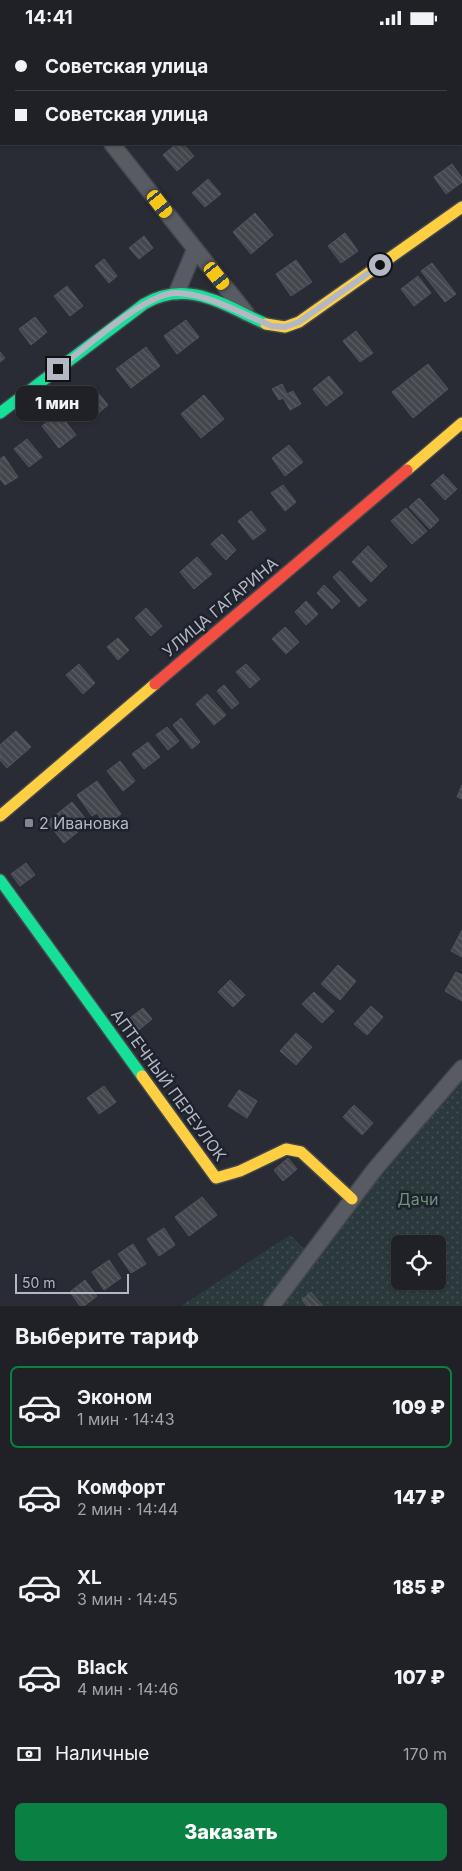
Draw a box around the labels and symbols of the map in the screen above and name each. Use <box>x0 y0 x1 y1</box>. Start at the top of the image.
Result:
car <box>144 188 175 220</box>
route start <box>369 254 391 276</box>
car <box>201 260 232 292</box>
route end <box>47 358 69 380</box>
callout: 1 мин <box>17 387 99 421</box>
street label: УЛИЦА ГАГАРИНА <box>158 553 282 661</box>
place label: 2 Ивановка <box>39 813 129 833</box>
marker: 2 Ивановка <box>23 817 35 829</box>
street label: АПТЕЧНЫЙ ПЕРЕУЛОК <box>107 1005 231 1165</box>
park label: Дачи <box>398 1189 438 1209</box>
scale bar <box>15 1271 129 1294</box>

